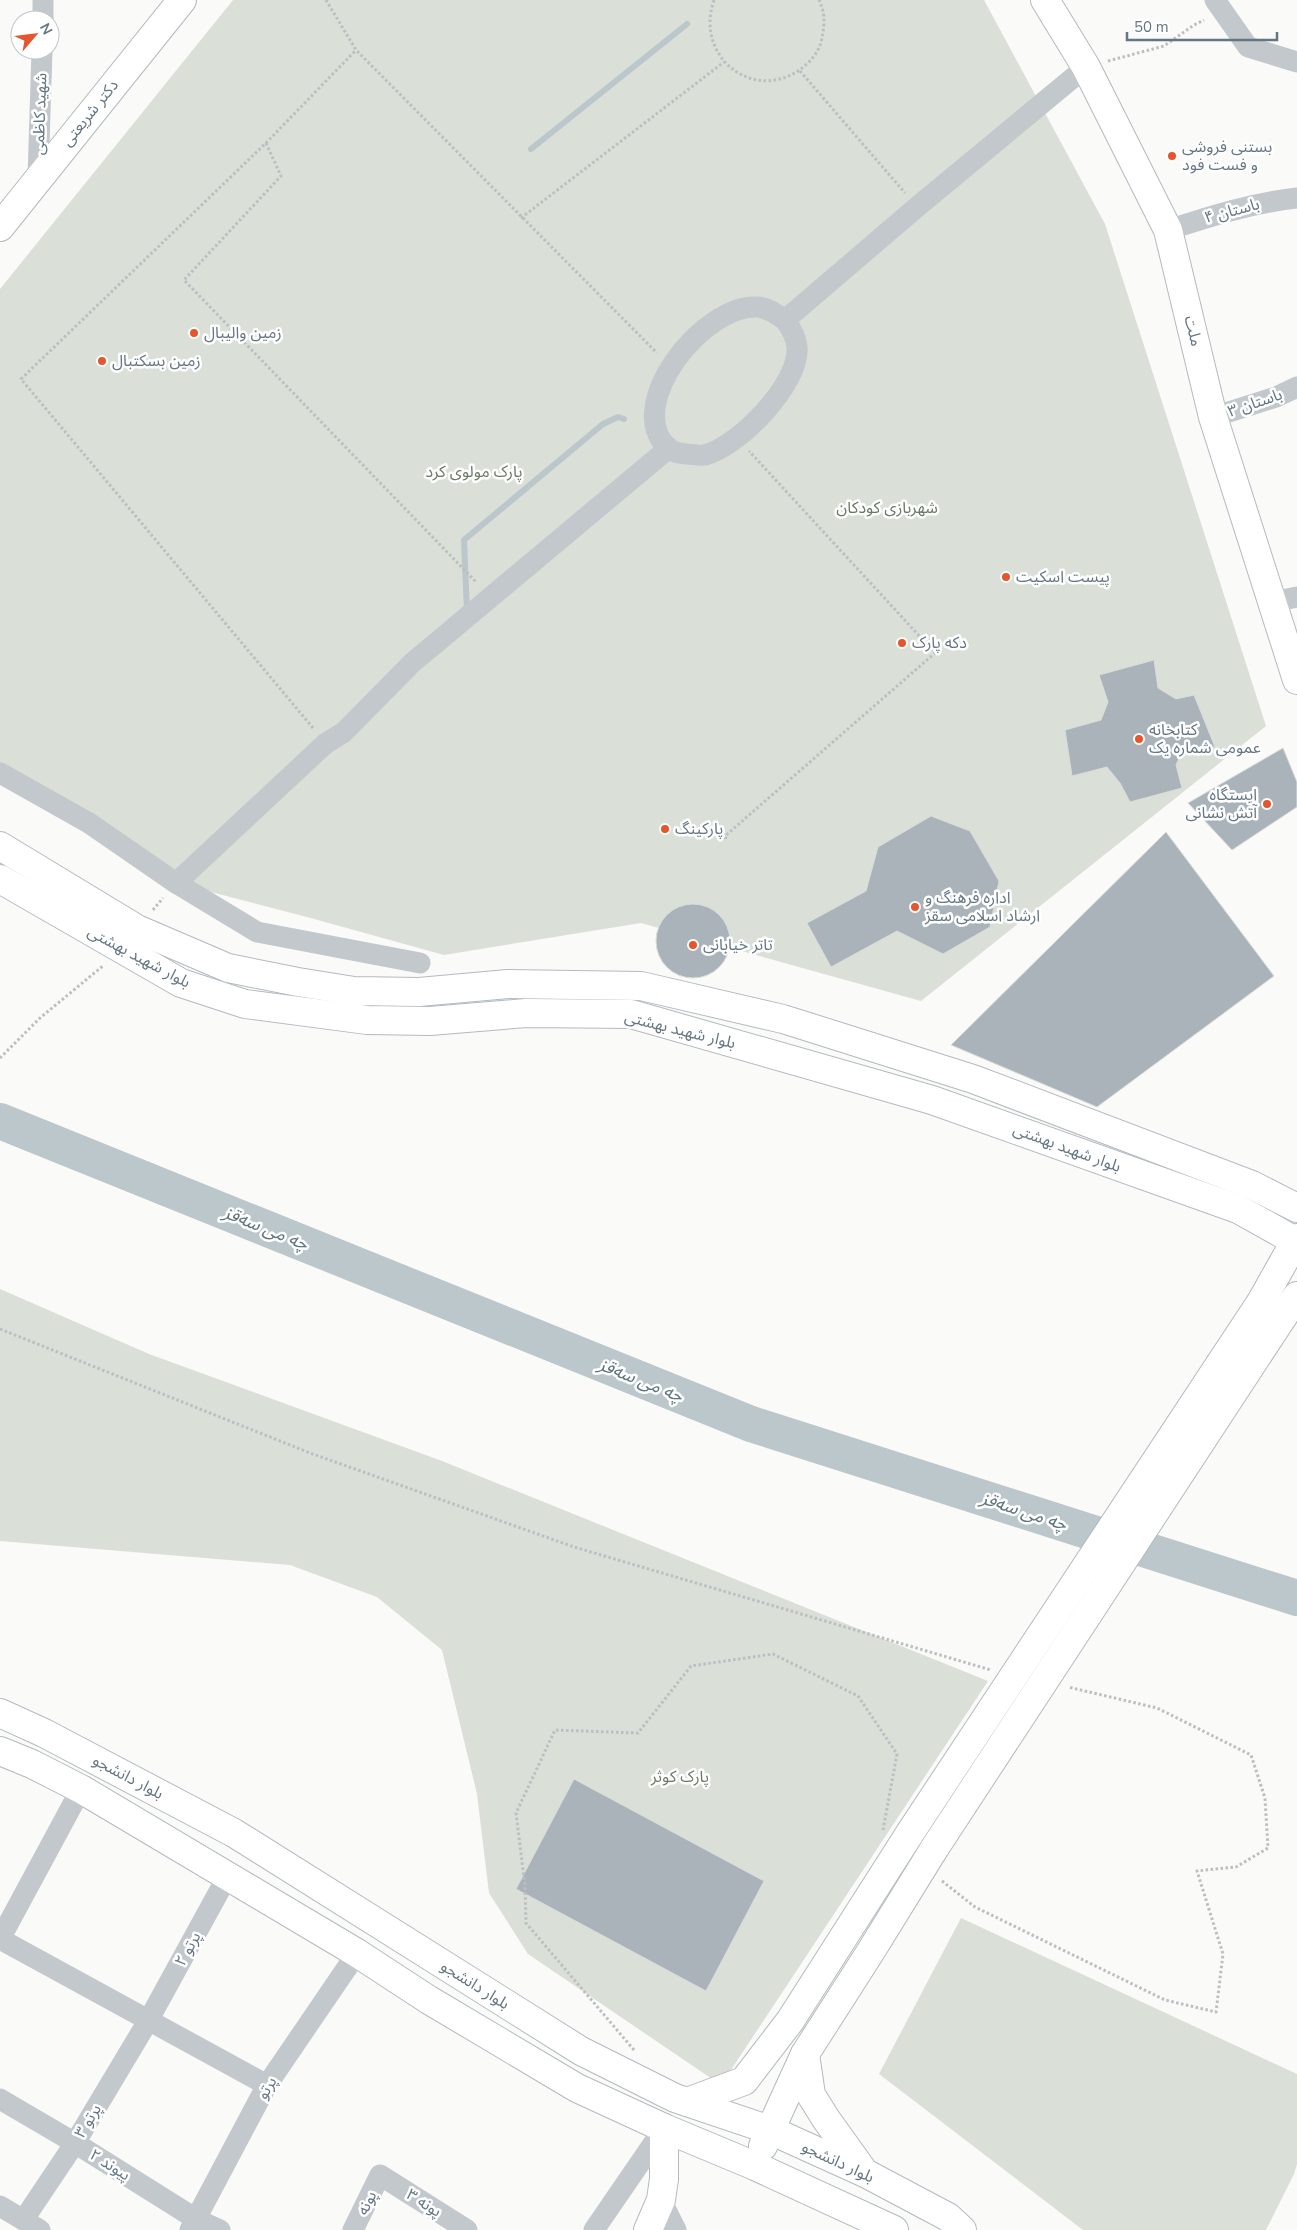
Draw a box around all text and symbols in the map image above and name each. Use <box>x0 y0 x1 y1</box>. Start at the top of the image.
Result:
north arrow <box>10 10 60 60</box>
scale bar <box>1127 10 1277 42</box>
text: 50 m <box>1134 17 1169 37</box>
text: N <box>35 20 57 38</box>
street label: شهید کاظمی <box>28 72 52 156</box>
street label: دکتر شریعتی <box>56 75 124 151</box>
place label: بستنی فروشی و فست فود <box>1182 136 1272 176</box>
marker: بستنی فروشی و فست فود <box>1166 150 1178 162</box>
street label: باستان ۴ <box>1202 193 1262 229</box>
street label: ملت <box>1179 313 1207 349</box>
place label: زمین والیبال <box>204 322 282 344</box>
marker: زمین والیبال <box>188 327 200 339</box>
place label: زمین بسکتبال <box>112 350 201 372</box>
marker: زمین بسکتبال <box>96 355 108 367</box>
street label: باستان ۳ <box>1225 383 1285 423</box>
park label: پارک مولوی کرد <box>426 461 522 483</box>
park label: شهربازی کودکان <box>836 497 938 519</box>
place label: پیست اسکیت <box>1016 566 1110 588</box>
marker: پیست اسکیت <box>1000 571 1012 583</box>
place label: دکه پارک <box>912 632 967 654</box>
marker: دکه پارک <box>896 637 908 649</box>
place label: کتابخانه عمومی شماره یک <box>1149 719 1261 759</box>
marker: کتابخانه عمومی شماره یک <box>1133 733 1145 745</box>
place label: ایستگاه آتش نشانی <box>1185 784 1258 824</box>
marker: ایستگاه آتش نشانی <box>1261 798 1273 810</box>
place label: پارکینگ <box>675 818 723 840</box>
marker: پارکینگ <box>659 823 671 835</box>
place label: اداره فرهنگ و ارشاد اسلامی سقز <box>924 887 1040 927</box>
marker: اداره فرهنگ و ارشاد اسلامی سقز <box>909 901 921 913</box>
street label: بلوار شهید بهشتی <box>84 921 194 993</box>
place label: تاتر خیابانی <box>703 934 773 956</box>
marker: تاتر خیابانی <box>687 939 699 951</box>
street label: بلوار شهید بهشتی <box>622 1006 738 1054</box>
street label: بلوار شهید بهشتی <box>1010 1118 1124 1178</box>
water label: چە می سەقز <box>218 1199 312 1256</box>
water label: چە می سەقز <box>593 1351 687 1408</box>
water label: چە می سەقز <box>976 1485 1071 1536</box>
street label: بلوار دانشجو <box>89 1749 167 1805</box>
park label: پارک کوثر <box>650 1766 709 1788</box>
street label: پرتو ۲ <box>170 1928 206 1970</box>
street label: بلوار دانشجو <box>436 1955 514 2015</box>
street label: پرتو <box>252 2072 282 2104</box>
street label: پرتو ۳ <box>69 2100 107 2142</box>
street label: بلوار دانشجو <box>798 2136 878 2188</box>
street label: پیوند ۲ <box>85 2144 135 2186</box>
street label: پونه ۳ <box>402 2184 446 2222</box>
street label: پونه <box>352 2187 382 2219</box>

